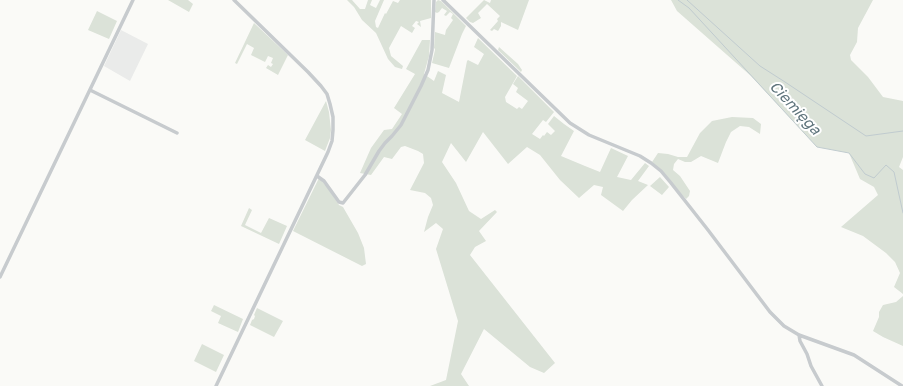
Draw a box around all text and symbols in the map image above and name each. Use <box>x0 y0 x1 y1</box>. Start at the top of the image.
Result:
water label: Ciemięga <box>766 78 824 138</box>

